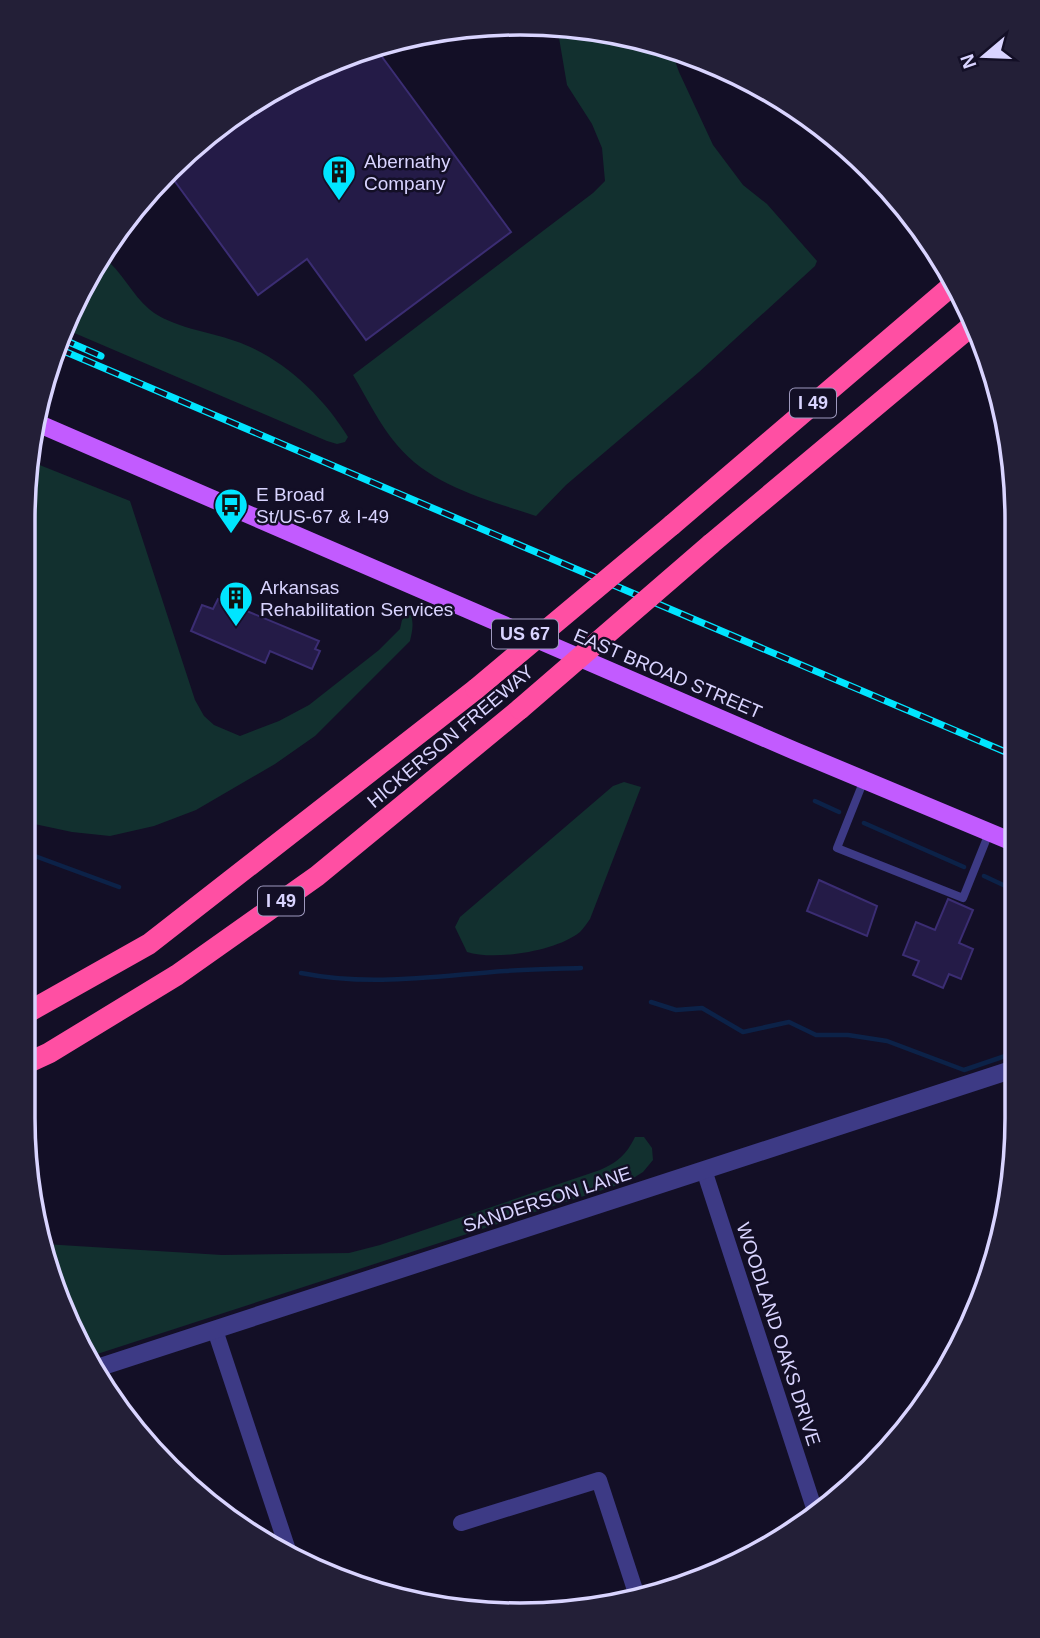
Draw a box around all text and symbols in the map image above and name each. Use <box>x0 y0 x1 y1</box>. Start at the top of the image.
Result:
north arrow <box>949 21 1019 91</box>
text: N <box>956 51 981 71</box>
place label: Abernathy Company <box>364 151 451 194</box>
building icon: Abernathy Company <box>320 153 358 202</box>
road number: I 49 <box>790 388 836 418</box>
place label: E Broad St/US-67 & I-49 <box>256 484 389 527</box>
bus stop icon: E Broad St/US-67 & I-49 <box>212 486 250 535</box>
place label: Arkansas Rehabilitation Services <box>260 577 453 620</box>
building icon: Arkansas Rehabilitation Services <box>217 579 255 628</box>
road number: US 67 <box>492 620 558 648</box>
street label: EAST BROAD STREET <box>571 624 765 723</box>
street label: HICKERSON FREEWAY <box>363 661 538 812</box>
road number: I 49 <box>258 887 304 916</box>
street label: SANDERSON LANE <box>461 1162 634 1237</box>
street label: WOODLAND OAKS DRIVE <box>732 1220 825 1448</box>

